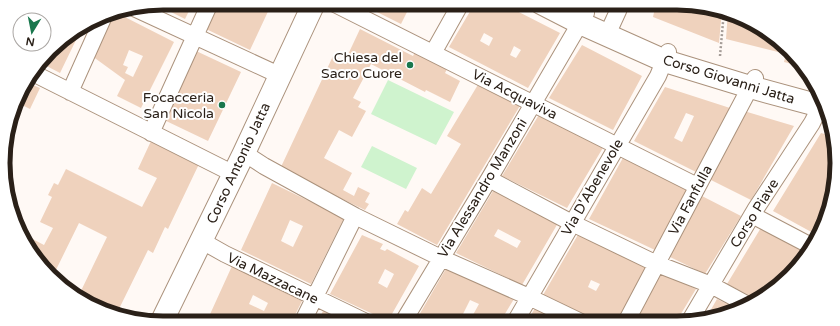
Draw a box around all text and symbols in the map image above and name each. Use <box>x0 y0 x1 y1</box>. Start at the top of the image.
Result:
north arrow <box>12 12 52 52</box>
text: N <box>25 34 36 49</box>
place label: Chiesa del Sacro Cuore <box>321 49 402 82</box>
street label: Corso Giovanni Jatta <box>661 51 797 108</box>
marker: Chiesa del Sacro Cuore <box>405 60 415 70</box>
street label: Via Acquaviva <box>469 66 560 123</box>
place label: Focacceria San Nicola <box>143 89 214 122</box>
street label: Corso Antonio Jatta <box>203 100 274 226</box>
marker: Focacceria San Nicola <box>217 100 227 110</box>
street label: Via Alessandro Manzoni <box>434 115 531 261</box>
street label: Via D'Abenevole <box>558 136 627 239</box>
street label: Via Fanfulla <box>665 162 716 238</box>
street label: Corso Piave <box>727 176 782 251</box>
street label: Via Mazzacane <box>224 249 321 308</box>

